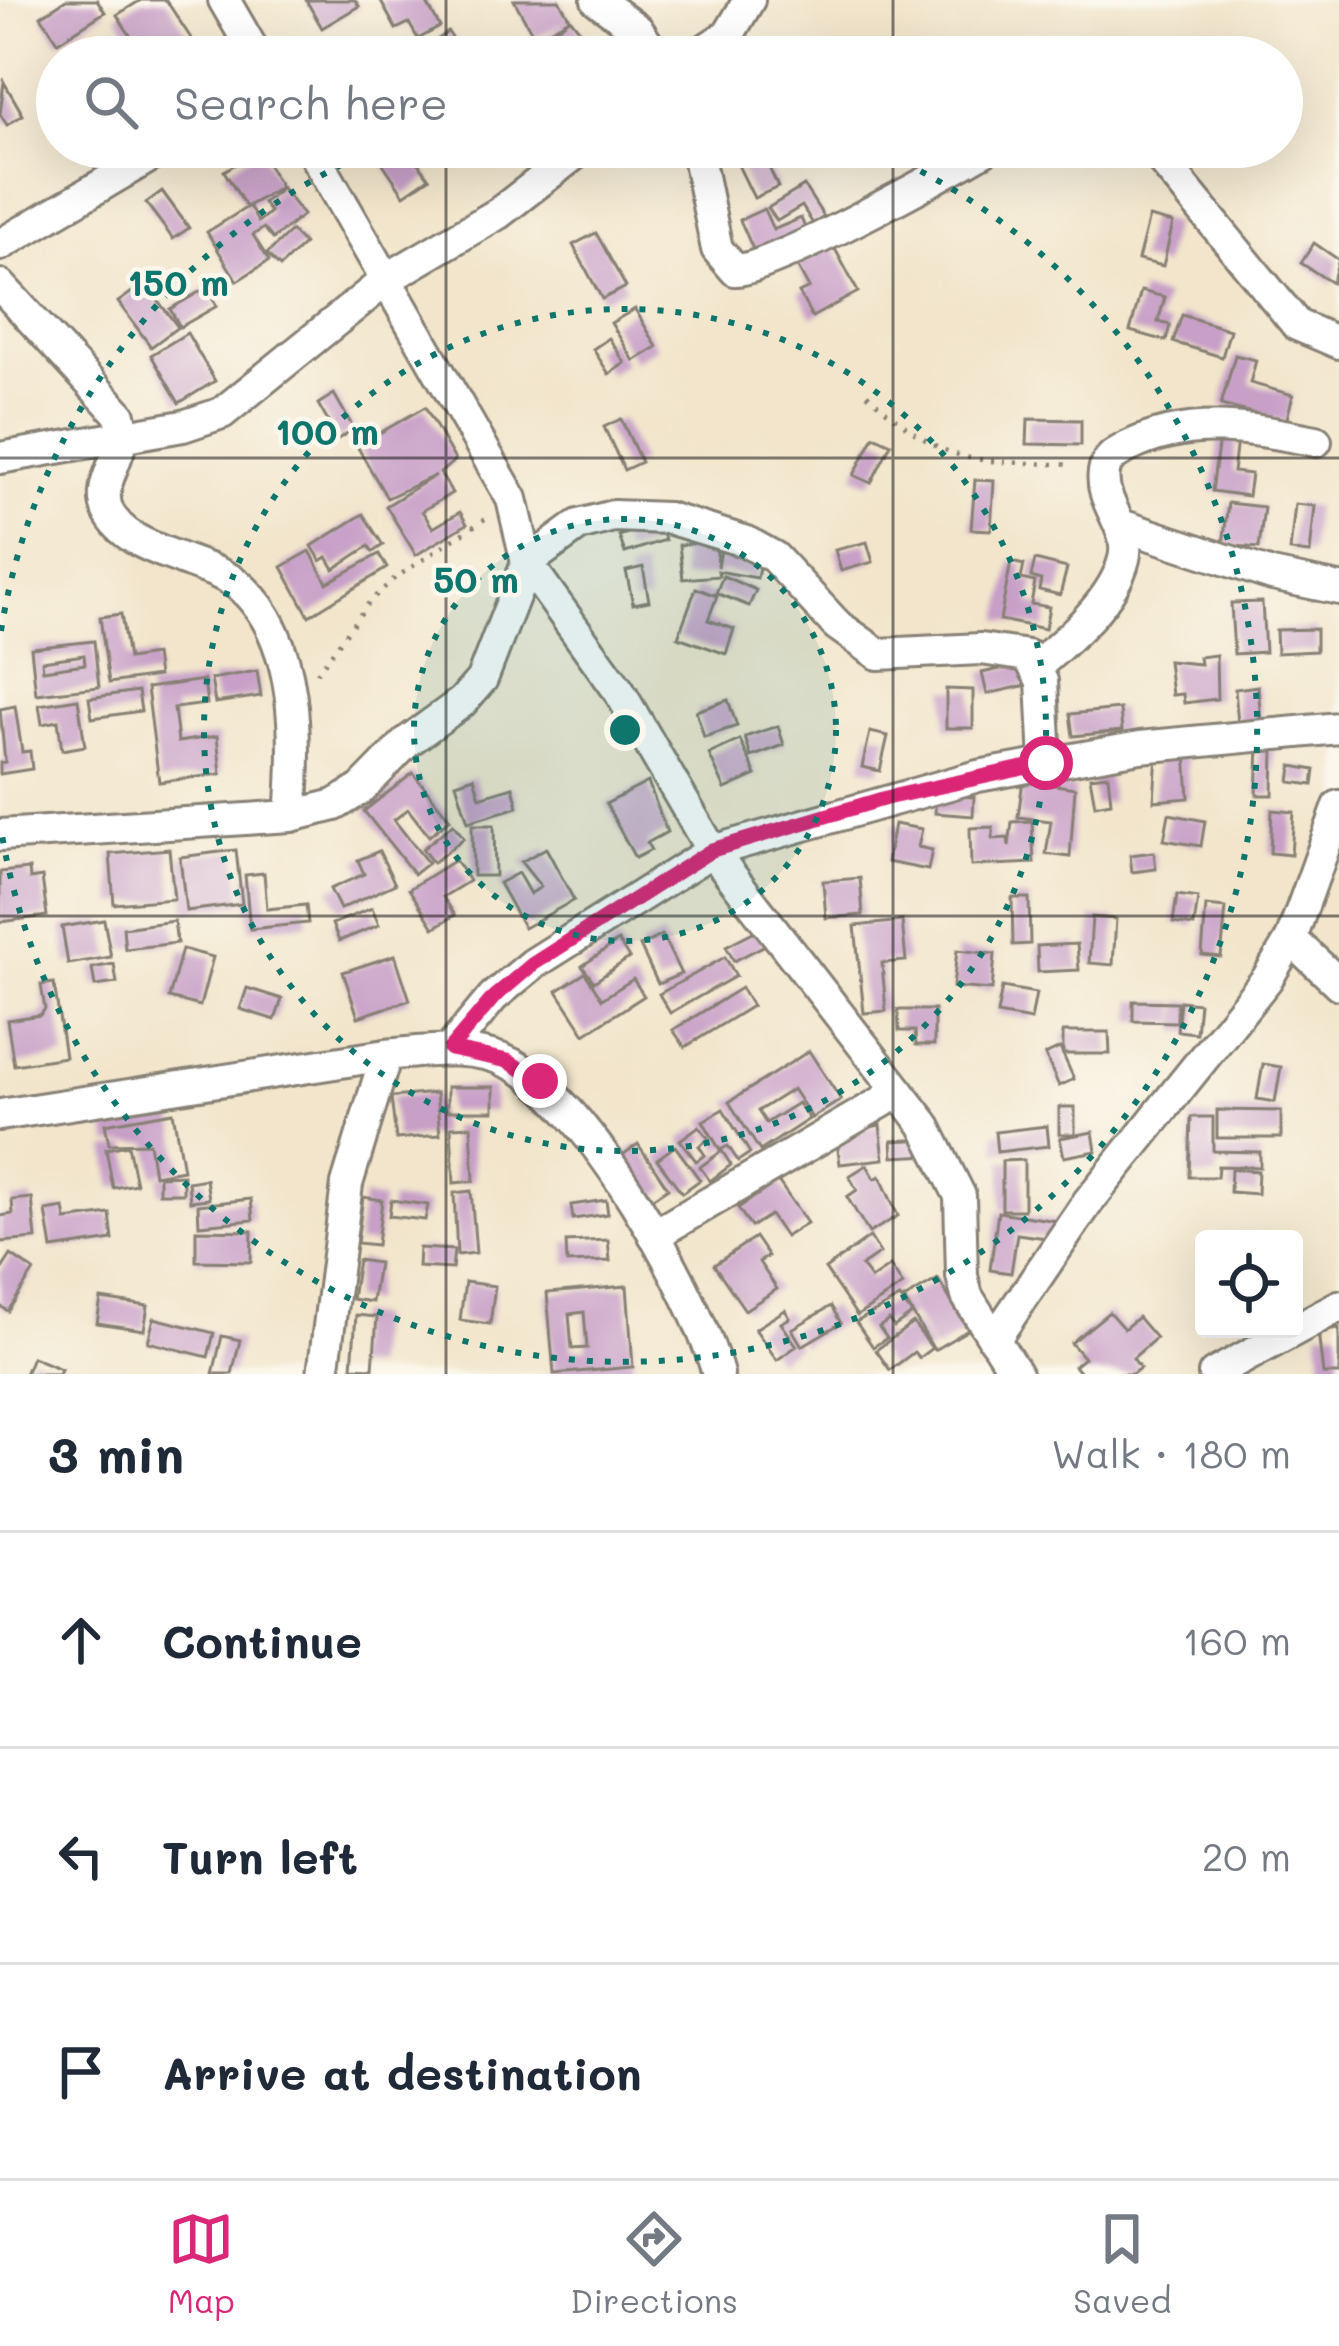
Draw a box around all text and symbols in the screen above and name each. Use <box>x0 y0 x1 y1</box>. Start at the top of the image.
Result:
search box <box>36 36 1303 168</box>
icon: search <box>78 69 144 135</box>
text: Search here <box>174 73 448 131</box>
text: 150 m <box>127 258 229 305</box>
text: 100 m <box>275 407 379 454</box>
text: 50 m <box>433 555 519 602</box>
centre of rings <box>604 709 646 751</box>
route start <box>1019 736 1073 790</box>
route end <box>513 1054 567 1108</box>
map controls <box>1195 1230 1303 1338</box>
button: locate <box>1195 1230 1303 1338</box>
text: 3 min <box>48 1419 184 1486</box>
text: Walk · 180 m <box>1051 1427 1291 1478</box>
icon: ahead <box>48 1607 114 1673</box>
text: Continue <box>162 1611 362 1669</box>
text: 160 m <box>1182 1614 1291 1665</box>
icon: left <box>48 1823 114 1889</box>
text: Turn left <box>162 1827 358 1885</box>
text: 20 m <box>1202 1830 1291 1881</box>
icon: arrive <box>48 2039 114 2105</box>
text: Arrive at destination <box>162 2043 642 2101</box>
tab: Map <box>168 2206 235 2321</box>
tab: Directions <box>570 2206 738 2321</box>
tab: Saved <box>1073 2206 1171 2321</box>

